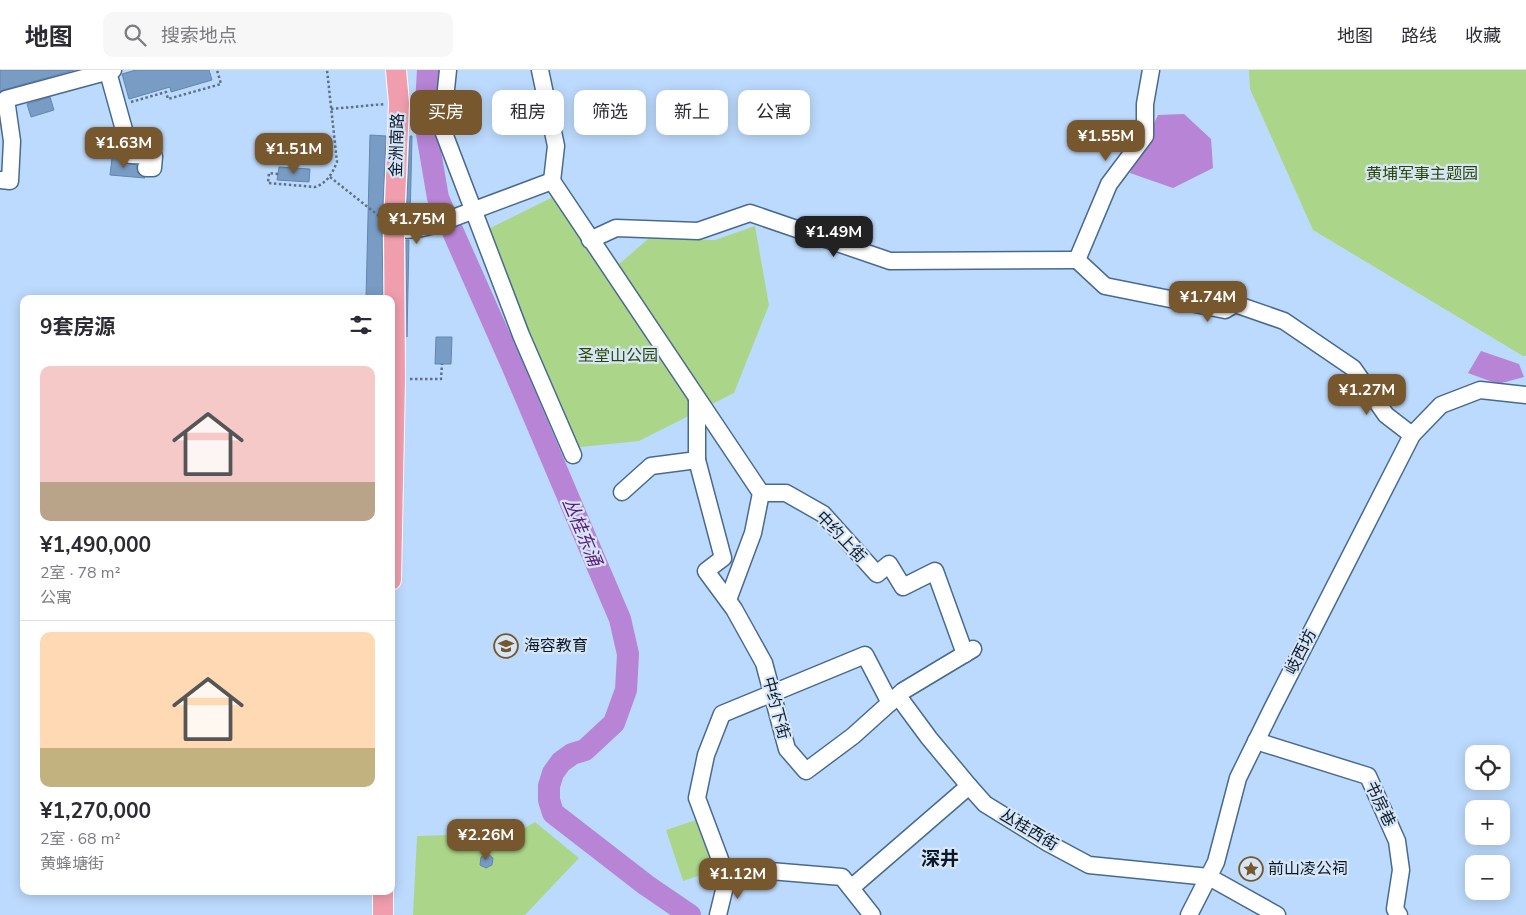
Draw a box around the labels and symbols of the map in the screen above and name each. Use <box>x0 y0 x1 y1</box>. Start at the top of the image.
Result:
street label: 金洲南路 <box>385 113 409 177</box>
pin: ¥1.55M <box>1065 119 1147 162</box>
pin: ¥1.63M <box>83 126 165 169</box>
pin: ¥1.51M <box>253 132 335 175</box>
park label: 黄埔军事主题园 <box>1366 163 1478 185</box>
pin: ¥1.75M <box>376 202 458 245</box>
pin: ¥1.49M <box>793 216 875 258</box>
pin: ¥1.74M <box>1167 280 1249 323</box>
park label: 圣堂山公园 <box>578 345 658 367</box>
pin: ¥1.27M <box>1326 374 1408 416</box>
water label: 丛桂东涌 <box>557 494 608 572</box>
street label: 中约上街 <box>811 506 871 568</box>
street label: 岐西坊 <box>1280 626 1322 678</box>
school or university icon: 海容教育 <box>493 633 519 659</box>
place label: 海容教育 <box>524 635 588 657</box>
street label: 中约下街 <box>757 674 795 742</box>
street label: 书房巷 <box>1360 778 1400 830</box>
street label: 丛桂西街 <box>996 804 1062 856</box>
pin: ¥2.26M <box>445 818 527 861</box>
district label: 深井 <box>921 846 959 872</box>
place icon: 前山凌公祠 <box>1238 856 1264 882</box>
pin: ¥1.12M <box>697 858 779 900</box>
place label: 前山凌公祠 <box>1268 858 1348 880</box>

